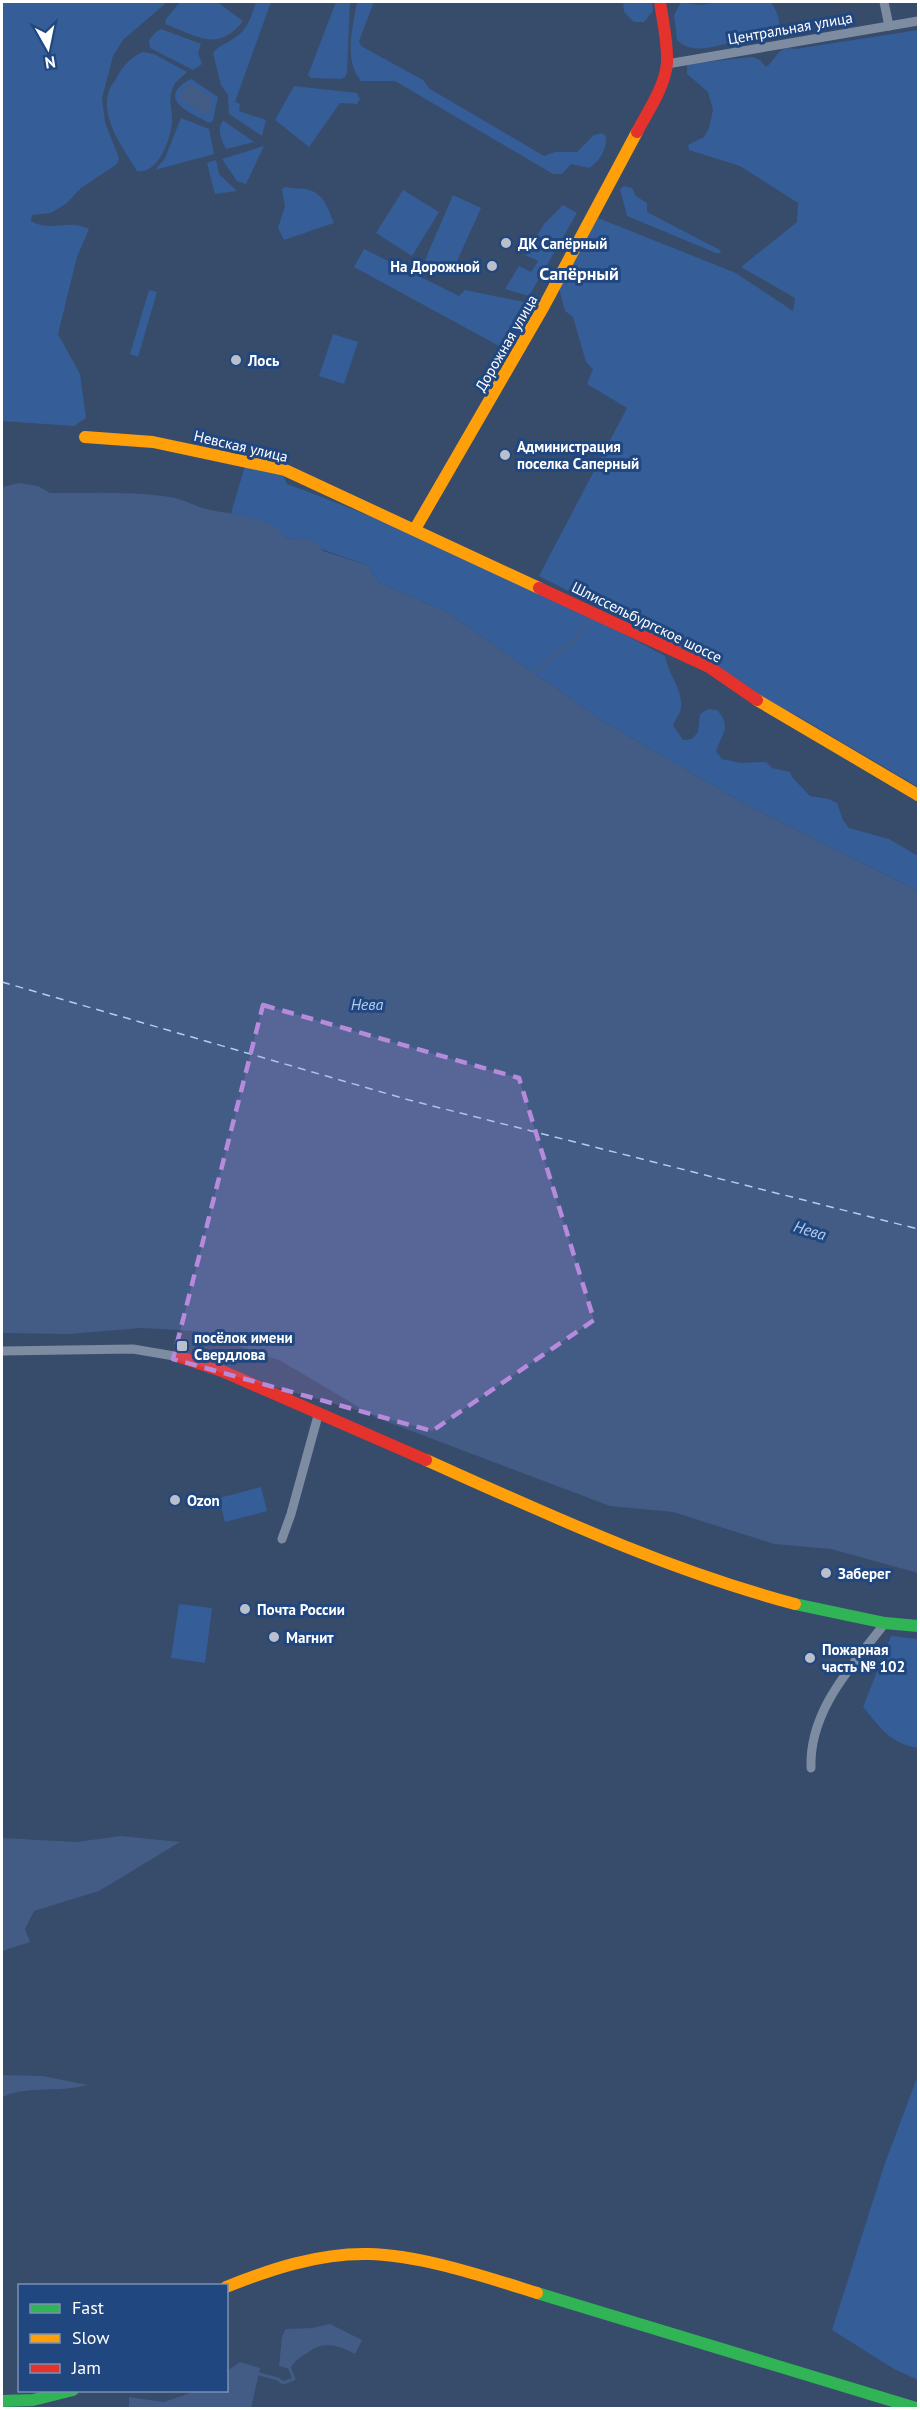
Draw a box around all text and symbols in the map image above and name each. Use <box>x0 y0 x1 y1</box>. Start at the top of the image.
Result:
street label: Центральная улица <box>726 8 854 48</box>
north arrow <box>18 18 78 78</box>
text: N <box>44 52 57 74</box>
place label: ДК Сапёрный <box>518 234 607 253</box>
marker: ДК Сапёрный <box>499 236 513 250</box>
place label: На Дорожной <box>390 257 480 276</box>
marker: На Дорожной <box>485 259 499 273</box>
district label: Сапёрный <box>539 262 619 285</box>
street label: Дорожная улица <box>471 291 541 395</box>
place label: Лось <box>247 351 280 370</box>
marker: Лось <box>229 353 243 367</box>
street label: Невская улица <box>192 426 290 466</box>
place label: Администрация поселка Саперный <box>517 437 639 473</box>
marker: Администрация поселка Саперный <box>498 448 512 462</box>
street label: Шлиссельбургское шоссе <box>569 577 725 667</box>
water label: Нева <box>351 994 384 1014</box>
water label: Нева <box>791 1216 829 1244</box>
place label: посёлок имени Свердлова <box>194 1328 293 1364</box>
marker: посёлок имени Свердлова <box>175 1339 189 1353</box>
place label: Ozon <box>187 1491 220 1510</box>
marker: Ozon <box>168 1493 182 1507</box>
place label: Заберег <box>838 1564 891 1583</box>
marker: Заберег <box>819 1566 833 1580</box>
place label: Почта России <box>257 1600 345 1619</box>
marker: Почта России <box>238 1602 252 1616</box>
place label: Магнит <box>286 1628 334 1647</box>
marker: Магнит <box>267 1630 281 1644</box>
place label: Пожарная часть № 102 <box>822 1640 905 1676</box>
marker: Пожарная часть № 102 <box>803 1651 817 1665</box>
legend <box>18 2284 228 2392</box>
text: Fast <box>72 2296 104 2319</box>
text: Slow <box>72 2326 110 2349</box>
text: Jam <box>71 2356 101 2379</box>

